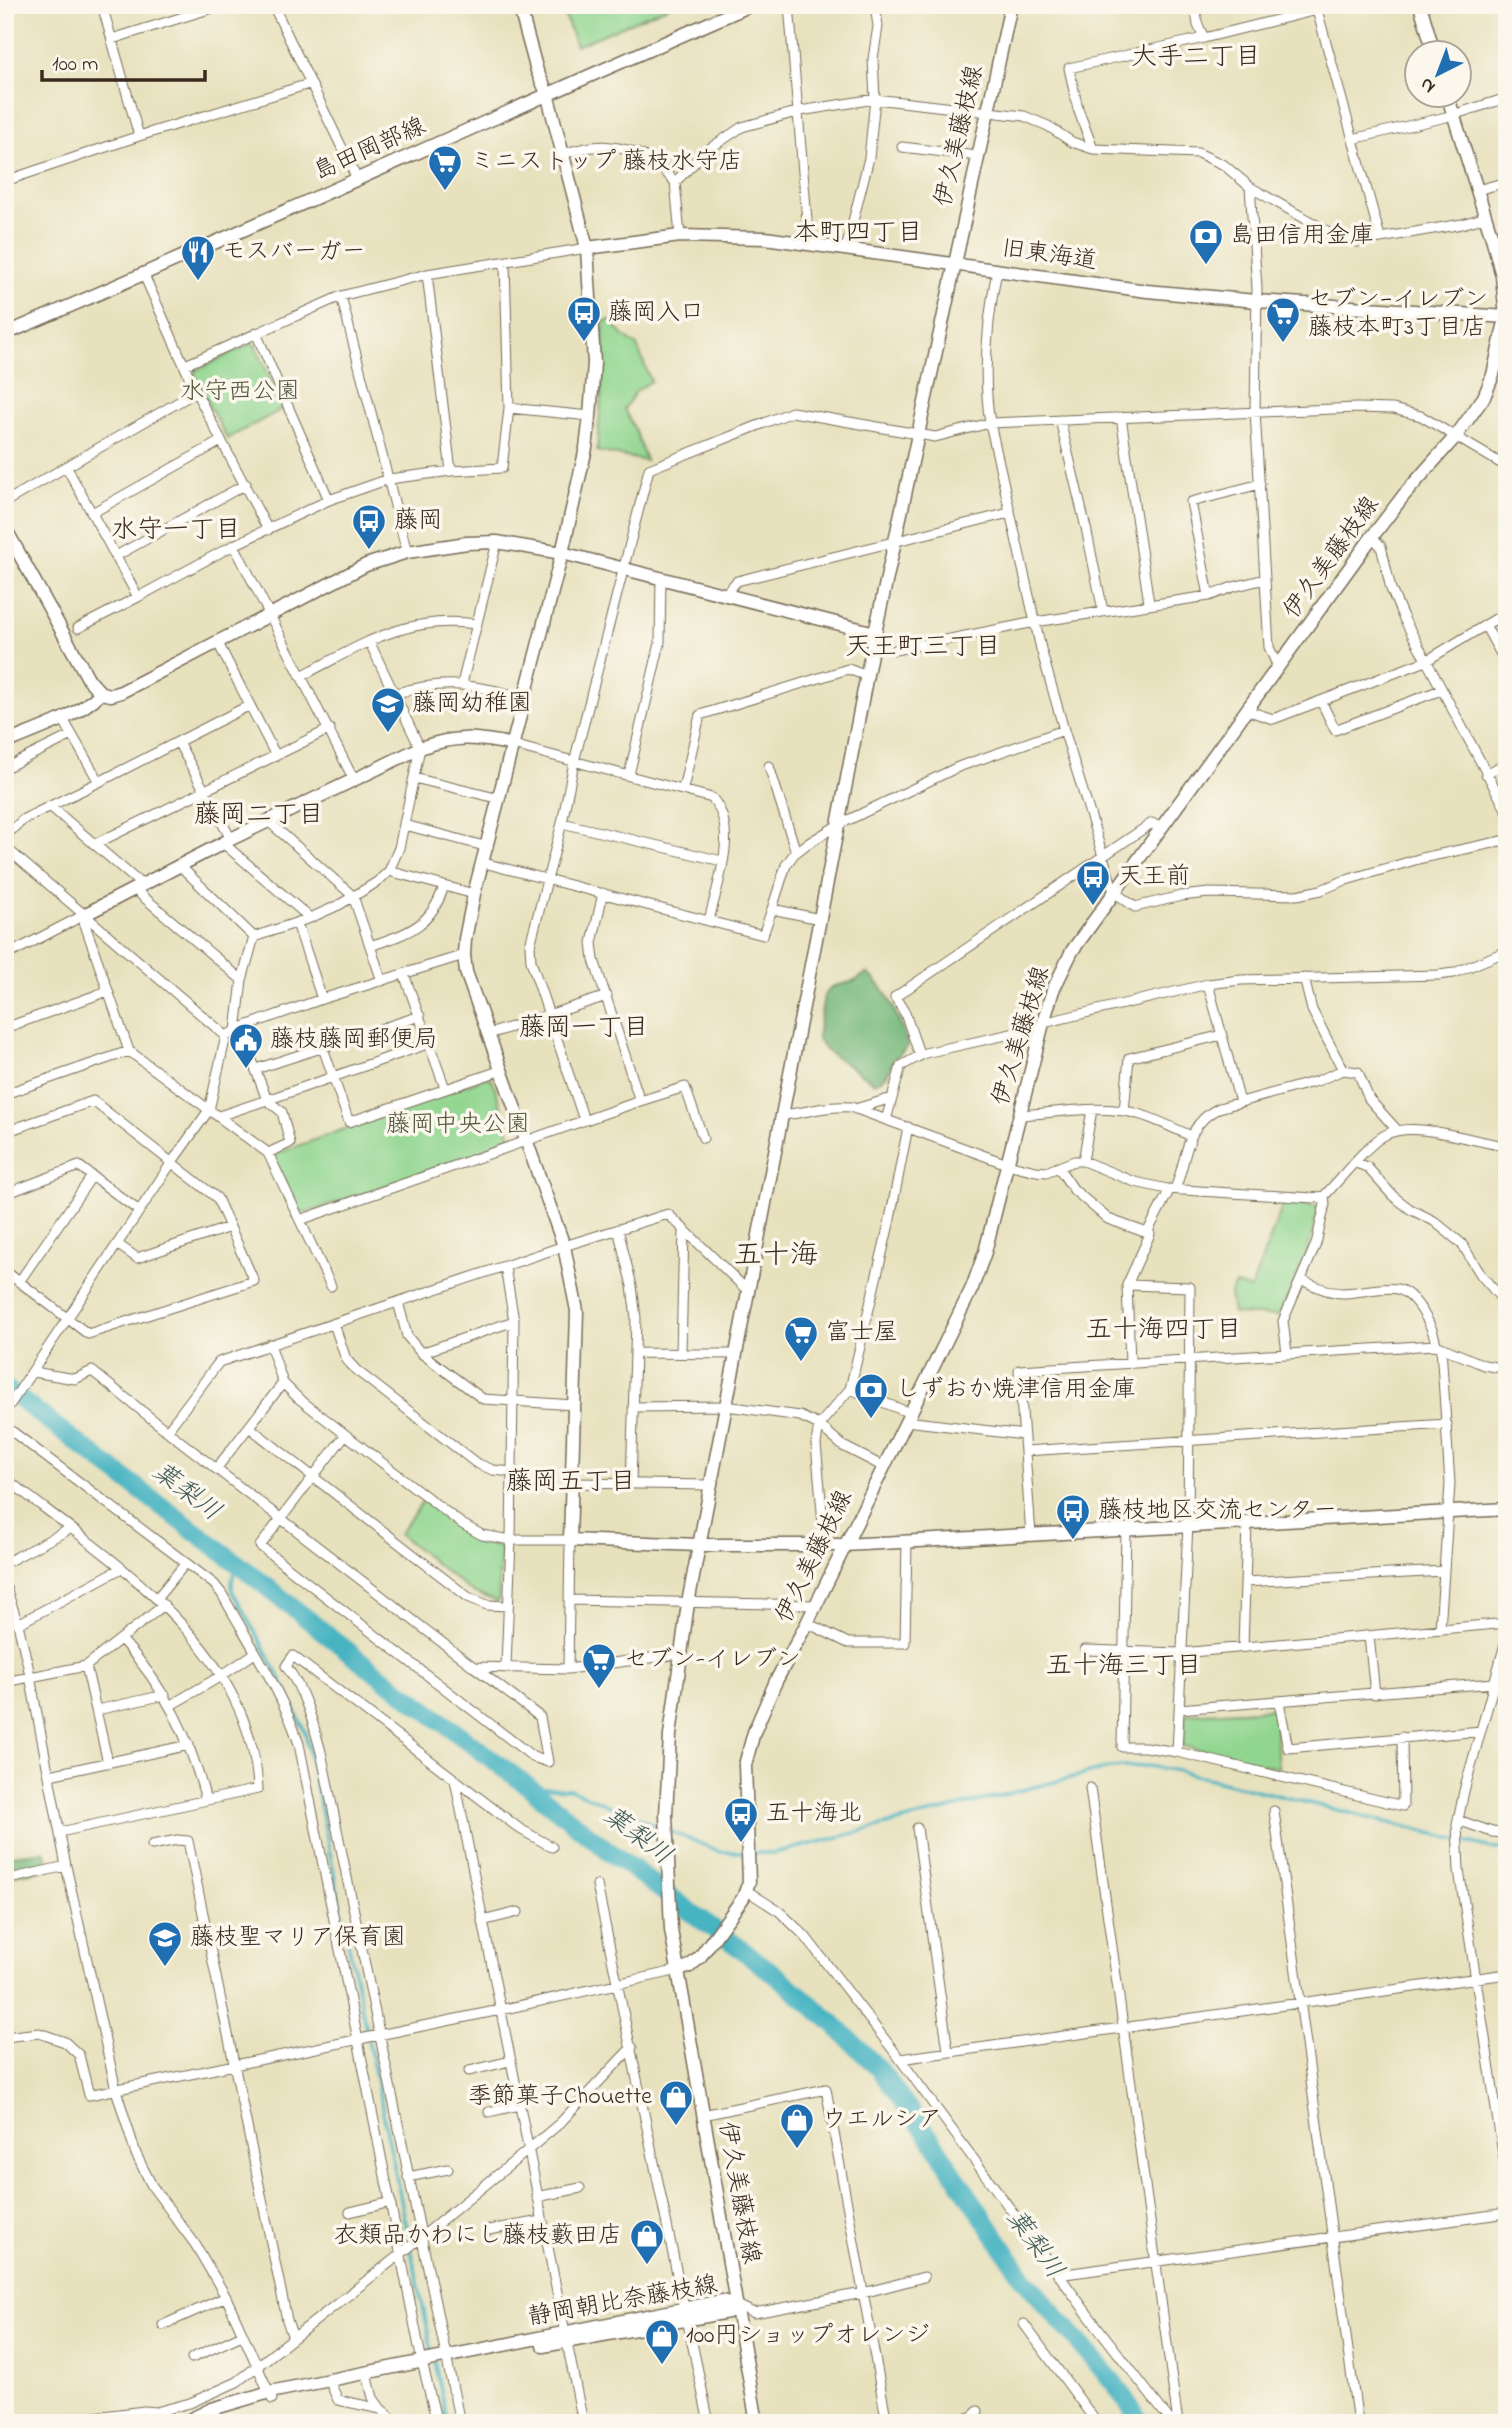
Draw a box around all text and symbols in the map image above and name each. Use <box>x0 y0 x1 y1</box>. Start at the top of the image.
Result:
scale bar <box>42 38 205 82</box>
north arrow <box>1404 38 1474 108</box>
district label: 大手二丁目 <box>1131 39 1261 77</box>
text: 100 m <box>52 50 98 80</box>
street label: 伊久美藤枝線 <box>927 62 993 210</box>
text: N <box>1414 70 1442 99</box>
street label: 島田岡部線 <box>308 110 432 190</box>
supermarket icon: ミニストップ 藤枝水守店 <box>426 143 464 192</box>
place label: ミニストップ 藤枝水守店 <box>470 145 742 180</box>
district label: 本町四丁目 <box>793 215 923 253</box>
bank icon: 島田信用金庫 <box>1187 217 1225 266</box>
place label: 島田信用金庫 <box>1230 219 1374 254</box>
street label: 旧東海道 <box>999 232 1099 280</box>
restaurant icon: モスバーガー <box>179 233 217 282</box>
place label: モスバーガー <box>222 235 366 270</box>
place label: セブン−イレブン 藤枝本町3丁目店 <box>1308 283 1488 346</box>
bus stop icon: 藤岡入口 <box>565 294 603 343</box>
supermarket icon: セブン−イレブン 藤枝本町3丁目店 <box>1264 295 1302 344</box>
place label: 藤岡入口 <box>608 296 704 331</box>
park label: 水守西公園 <box>180 375 300 410</box>
street label: 伊久美藤枝線 <box>1276 489 1388 627</box>
bus stop icon: 藤岡 <box>350 502 388 551</box>
place label: 藤岡 <box>394 504 442 539</box>
district label: 水守一丁目 <box>111 512 241 550</box>
district label: 天王町三丁目 <box>845 629 1001 667</box>
school or university icon: 藤岡幼稚園 <box>369 685 407 734</box>
place label: 藤岡幼稚園 <box>412 687 532 722</box>
district label: 藤岡二丁目 <box>194 797 324 835</box>
bus stop icon: 天王前 <box>1074 858 1112 907</box>
place label: 天王前 <box>1118 860 1190 895</box>
street label: 伊久美藤枝線 <box>984 962 1060 1110</box>
district label: 藤岡一丁目 <box>519 1010 649 1048</box>
public building icon: 藤枝藤岡郵便局 <box>227 1021 265 1070</box>
place label: 藤枝藤岡郵便局 <box>270 1023 438 1058</box>
park label: 藤岡中央公園 <box>386 1108 530 1143</box>
district label: 五十海 <box>734 1236 818 1277</box>
district label: 五十海四丁目 <box>1086 1312 1242 1350</box>
supermarket icon: 富士屋 <box>782 1314 820 1363</box>
place label: 富士屋 <box>826 1316 898 1351</box>
bank icon: しずおか焼津信用金庫 <box>852 1371 890 1420</box>
place label: しずおか焼津信用金庫 <box>896 1373 1136 1408</box>
water label: 葉梨川 <box>143 1454 229 1532</box>
district label: 藤岡五丁目 <box>506 1464 636 1502</box>
street label: 伊久美藤枝線 <box>768 1485 862 1629</box>
bus stop icon: 藤枝地区交流センター <box>1054 1492 1092 1541</box>
place label: 藤枝地区交流センター <box>1098 1494 1337 1529</box>
supermarket icon: セブン-イレブン <box>580 1641 618 1690</box>
place label: セブン-イレブン <box>624 1643 801 1678</box>
district label: 五十海三丁目 <box>1046 1648 1202 1686</box>
bus stop icon: 五十海北 <box>722 1795 760 1844</box>
place label: 五十海北 <box>766 1797 862 1832</box>
water label: 葉梨川 <box>594 1798 680 1876</box>
school or university icon: 藤枝聖マリア保育園 <box>146 1919 184 1968</box>
place label: 藤枝聖マリア保育園 <box>190 1921 406 1956</box>
shop icon: 季節菓子Chouette <box>657 2078 695 2127</box>
place label: 季節菓子Chouette <box>468 2080 652 2115</box>
shop icon: ウエルシア <box>778 2101 816 2150</box>
place label: ウエルシア <box>822 2103 942 2138</box>
street label: 伊久美藤枝線 <box>708 2119 768 2267</box>
water label: 葉梨川 <box>996 2202 1072 2288</box>
shop icon: 衣類品かわにし藤枝藪田店 <box>628 2217 666 2266</box>
place label: 衣類品かわにし藤枝藪田店 <box>334 2219 622 2254</box>
street label: 静岡朝比奈藤枝線 <box>525 2268 721 2336</box>
shop icon: 100円ショップオレンジ <box>643 2317 681 2366</box>
place label: 100円ショップオレンジ <box>686 2319 929 2354</box>

